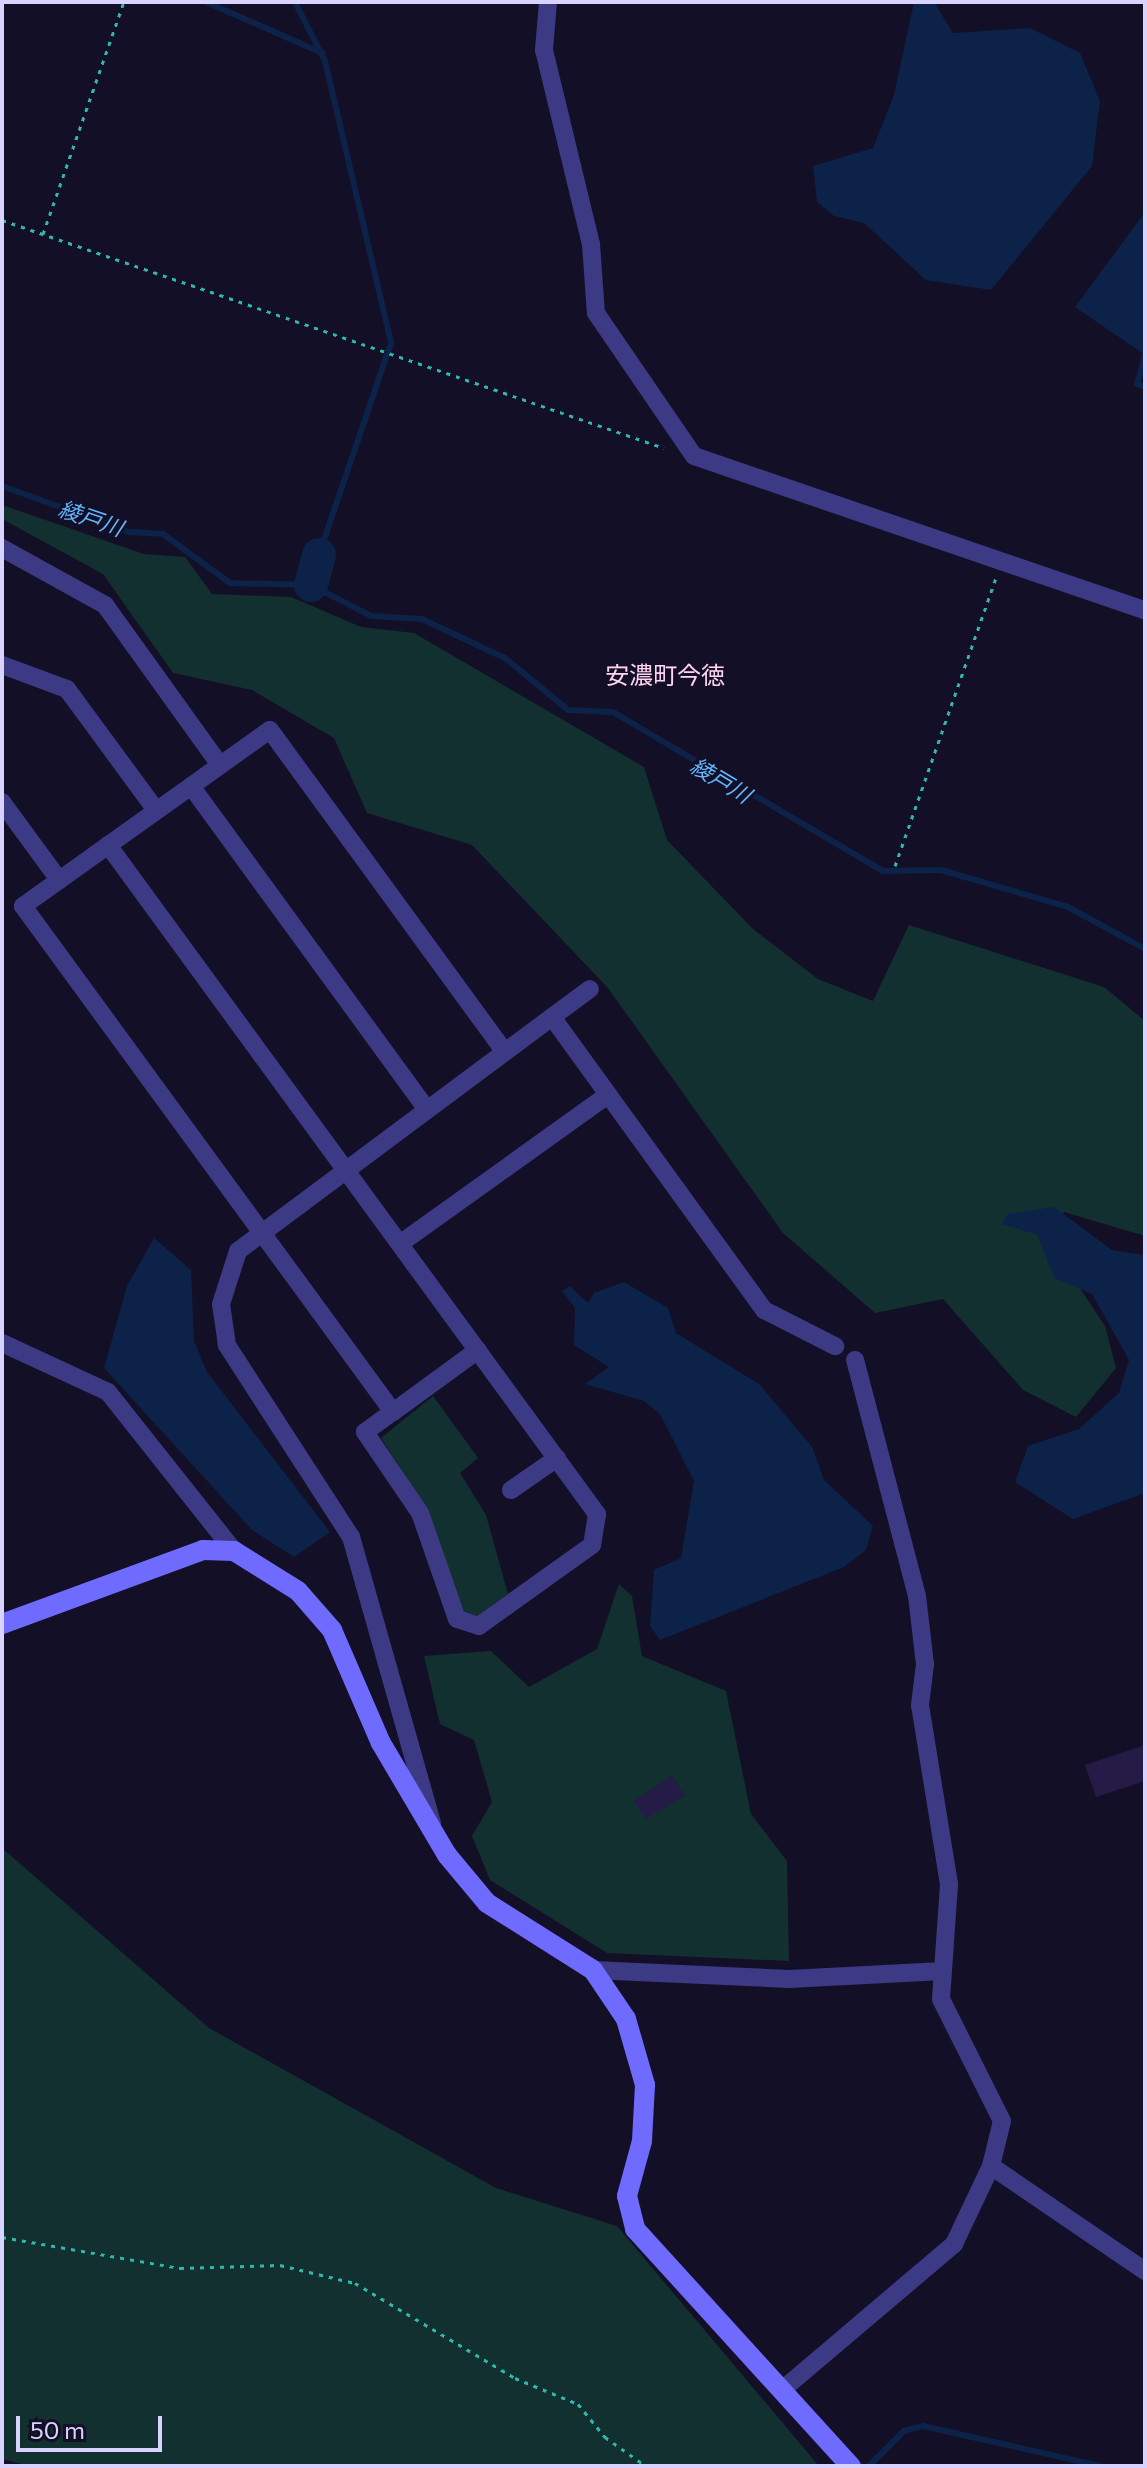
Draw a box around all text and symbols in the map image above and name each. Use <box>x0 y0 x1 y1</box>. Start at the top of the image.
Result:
water label: 綾戸川 <box>56 495 126 541</box>
district label: 安濃町今徳 <box>605 661 725 689</box>
water label: 綾戸川 <box>686 752 756 808</box>
scale bar <box>20 2400 166 2450</box>
text: 50 m <box>30 2415 85 2444</box>

